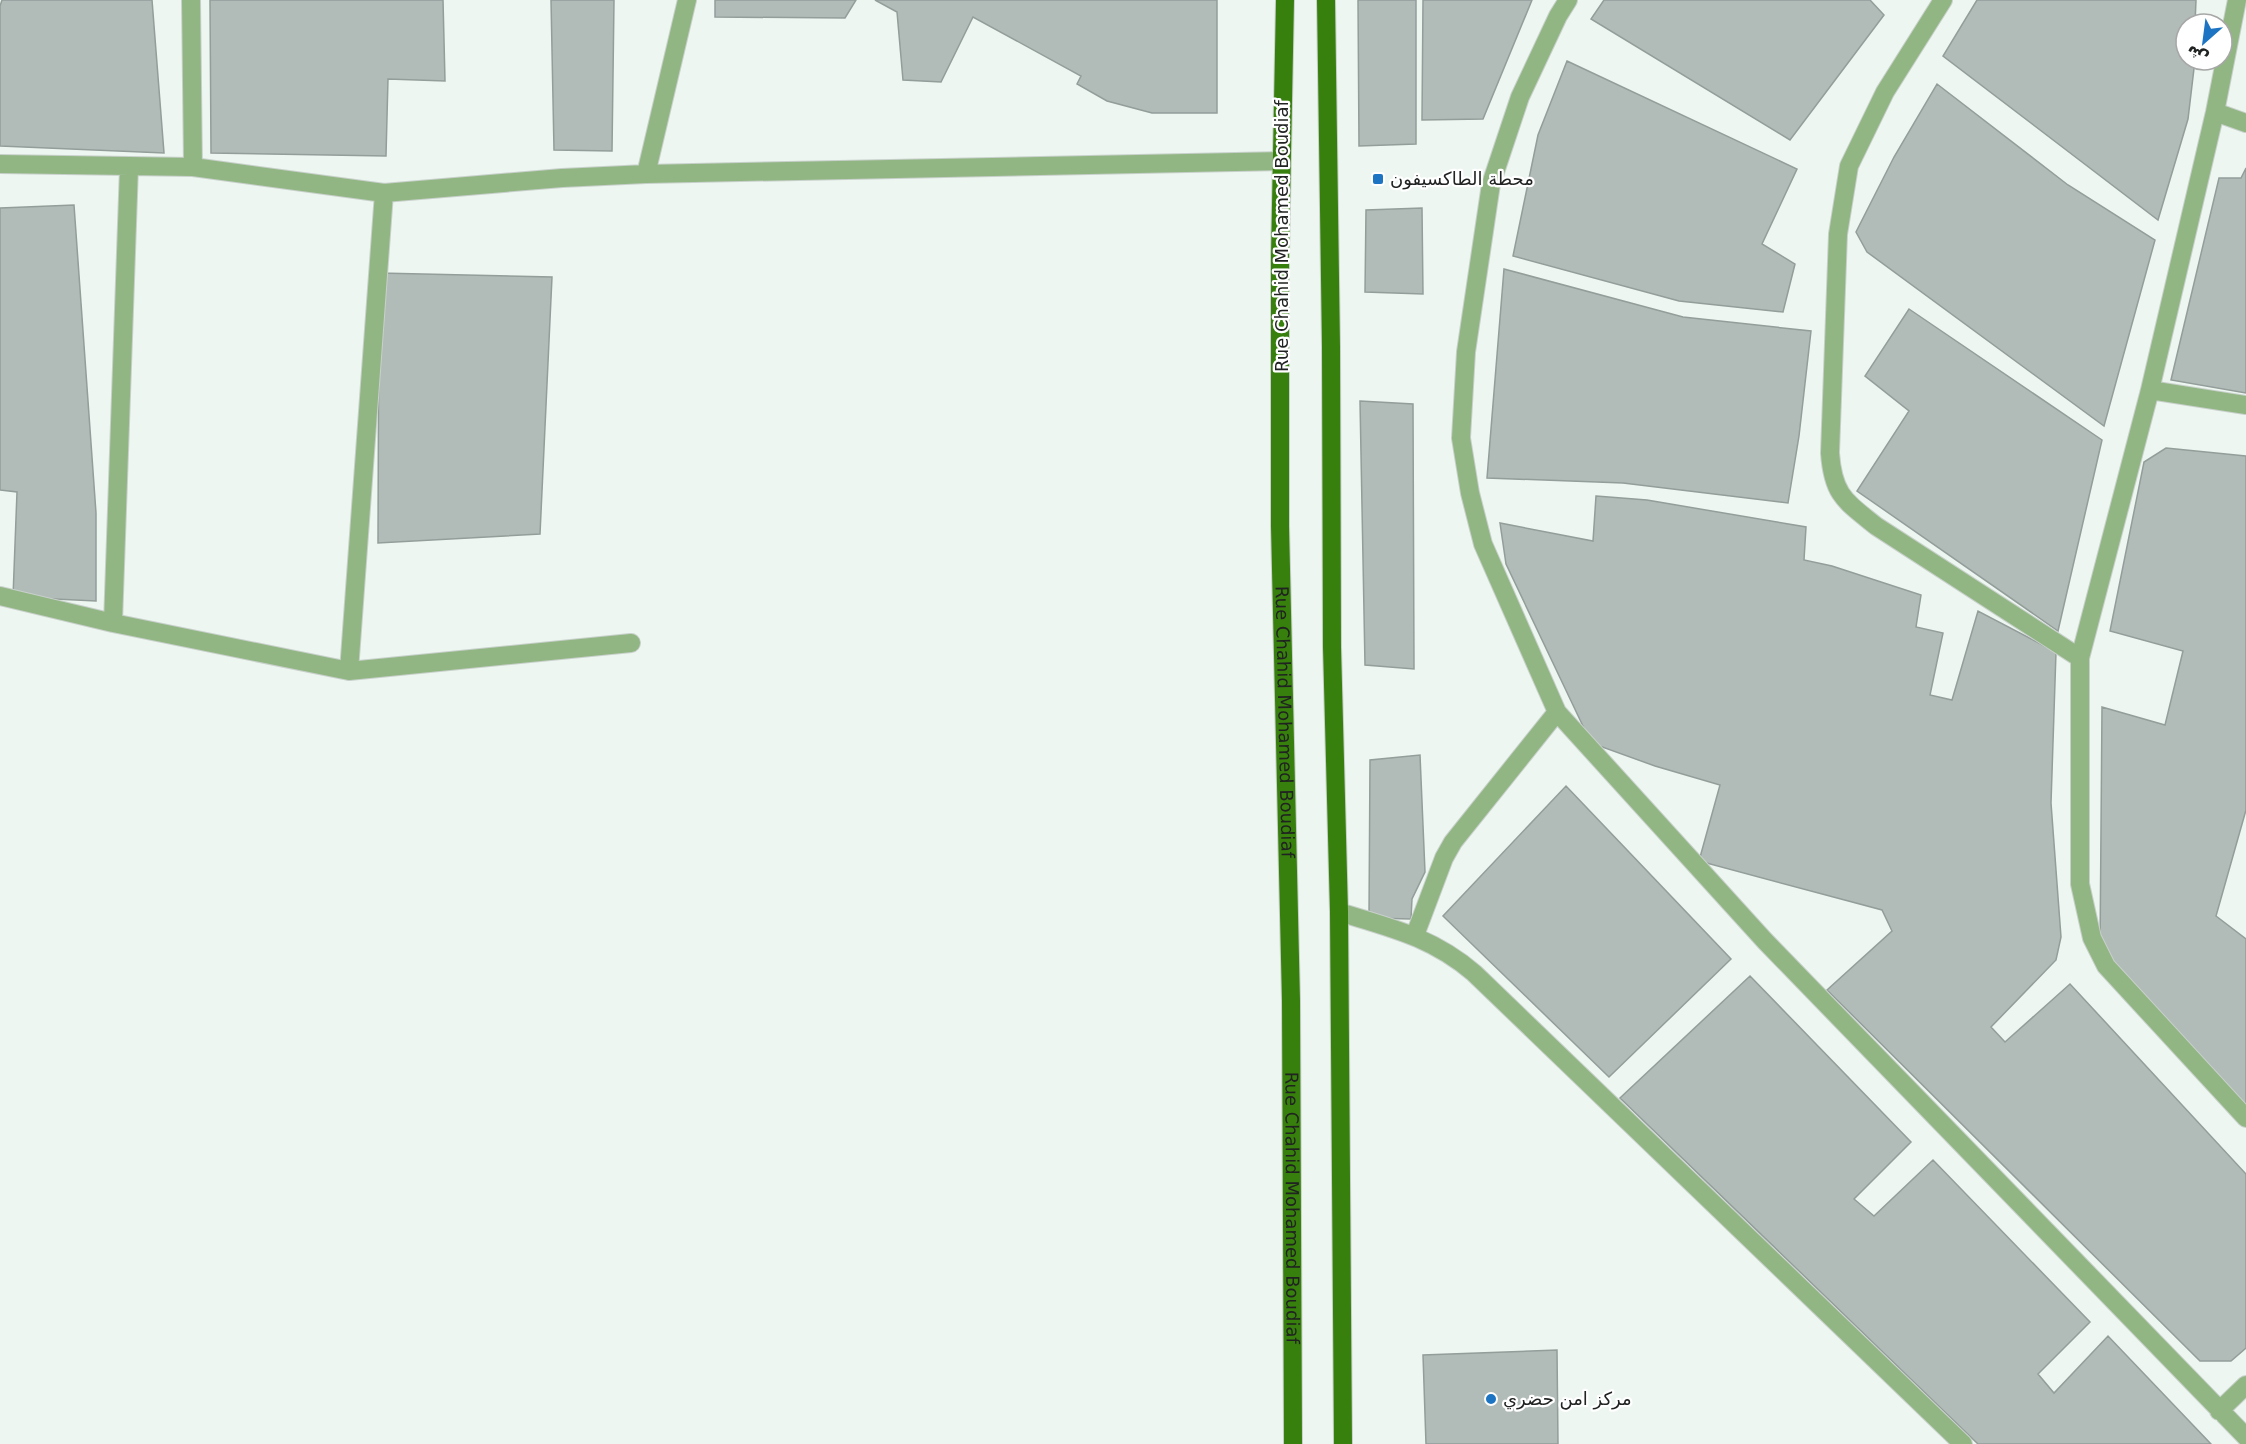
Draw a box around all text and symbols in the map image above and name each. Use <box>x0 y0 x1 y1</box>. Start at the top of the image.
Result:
north arrow <box>2174 12 2234 72</box>
text: ش <box>2183 41 2211 68</box>
street label: Rue Chahid Mohamed Boudiaf <box>1271 99 1292 372</box>
place label: محطة الطاكسيفون <box>1390 168 1534 190</box>
marker: محطة الطاكسيفون <box>1371 172 1385 186</box>
street label: Rue Chahid Mohamed Boudiaf <box>1271 586 1299 859</box>
street label: Rue Chahid Mohamed Boudiaf <box>1281 1072 1304 1345</box>
place label: مركز امن حضري <box>1503 1388 1632 1410</box>
marker: مركز امن حضري <box>1484 1392 1498 1406</box>

